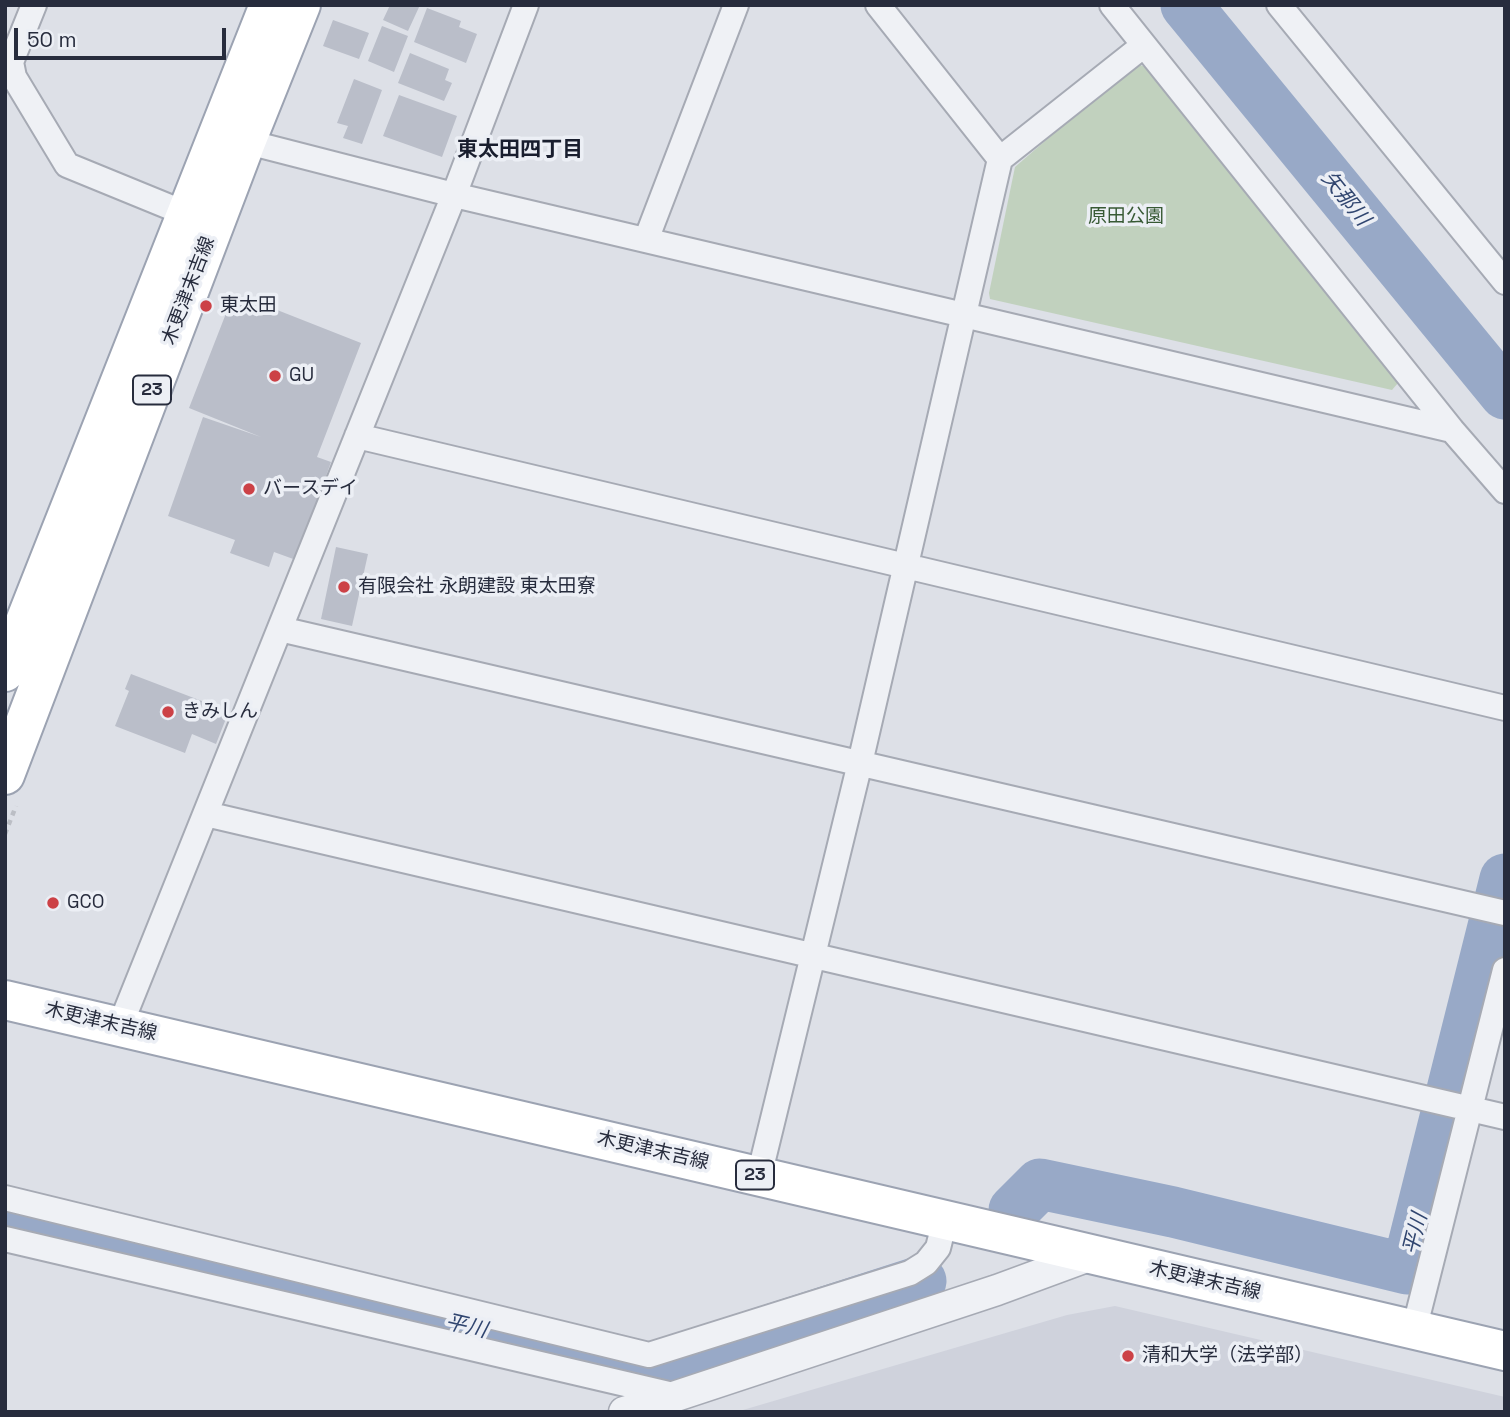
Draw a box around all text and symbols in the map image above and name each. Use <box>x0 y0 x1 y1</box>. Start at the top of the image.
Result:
scale bar <box>18 14 229 58</box>
text: 50 m <box>27 26 77 53</box>
district label: 東太田四丁目 <box>457 137 583 163</box>
water label: 矢那川 <box>1315 167 1375 231</box>
park label: 原田公園 <box>1088 206 1164 228</box>
street label: 木更津末吉線 <box>158 234 220 348</box>
place label: 東太田 <box>220 295 277 317</box>
marker: 東太田 <box>198 298 214 314</box>
place label: GU <box>289 365 314 387</box>
marker: GU <box>267 368 283 384</box>
road number: 23 <box>133 376 171 404</box>
place label: バースデイ <box>263 478 358 500</box>
marker: バースデイ <box>241 481 257 497</box>
place label: 有限会社 永朗建設 東太田寮 <box>358 576 596 598</box>
marker: 有限会社 永朗建設 東太田寮 <box>336 579 352 595</box>
place label: きみしん <box>182 701 258 723</box>
marker: きみしん <box>160 704 176 720</box>
place label: GCO <box>67 892 104 914</box>
marker: GCO <box>45 895 61 911</box>
street label: 木更津末吉線 <box>43 998 159 1046</box>
street label: 木更津末吉線 <box>595 1127 711 1175</box>
road number: 23 <box>736 1160 774 1190</box>
water label: 平川 <box>1399 1211 1433 1257</box>
street label: 木更津末吉線 <box>1147 1257 1263 1305</box>
water label: 平川 <box>443 1310 489 1344</box>
place label: 清和大学（法学部） <box>1142 1345 1313 1367</box>
marker: 清和大学（法学部） <box>1120 1348 1136 1364</box>

